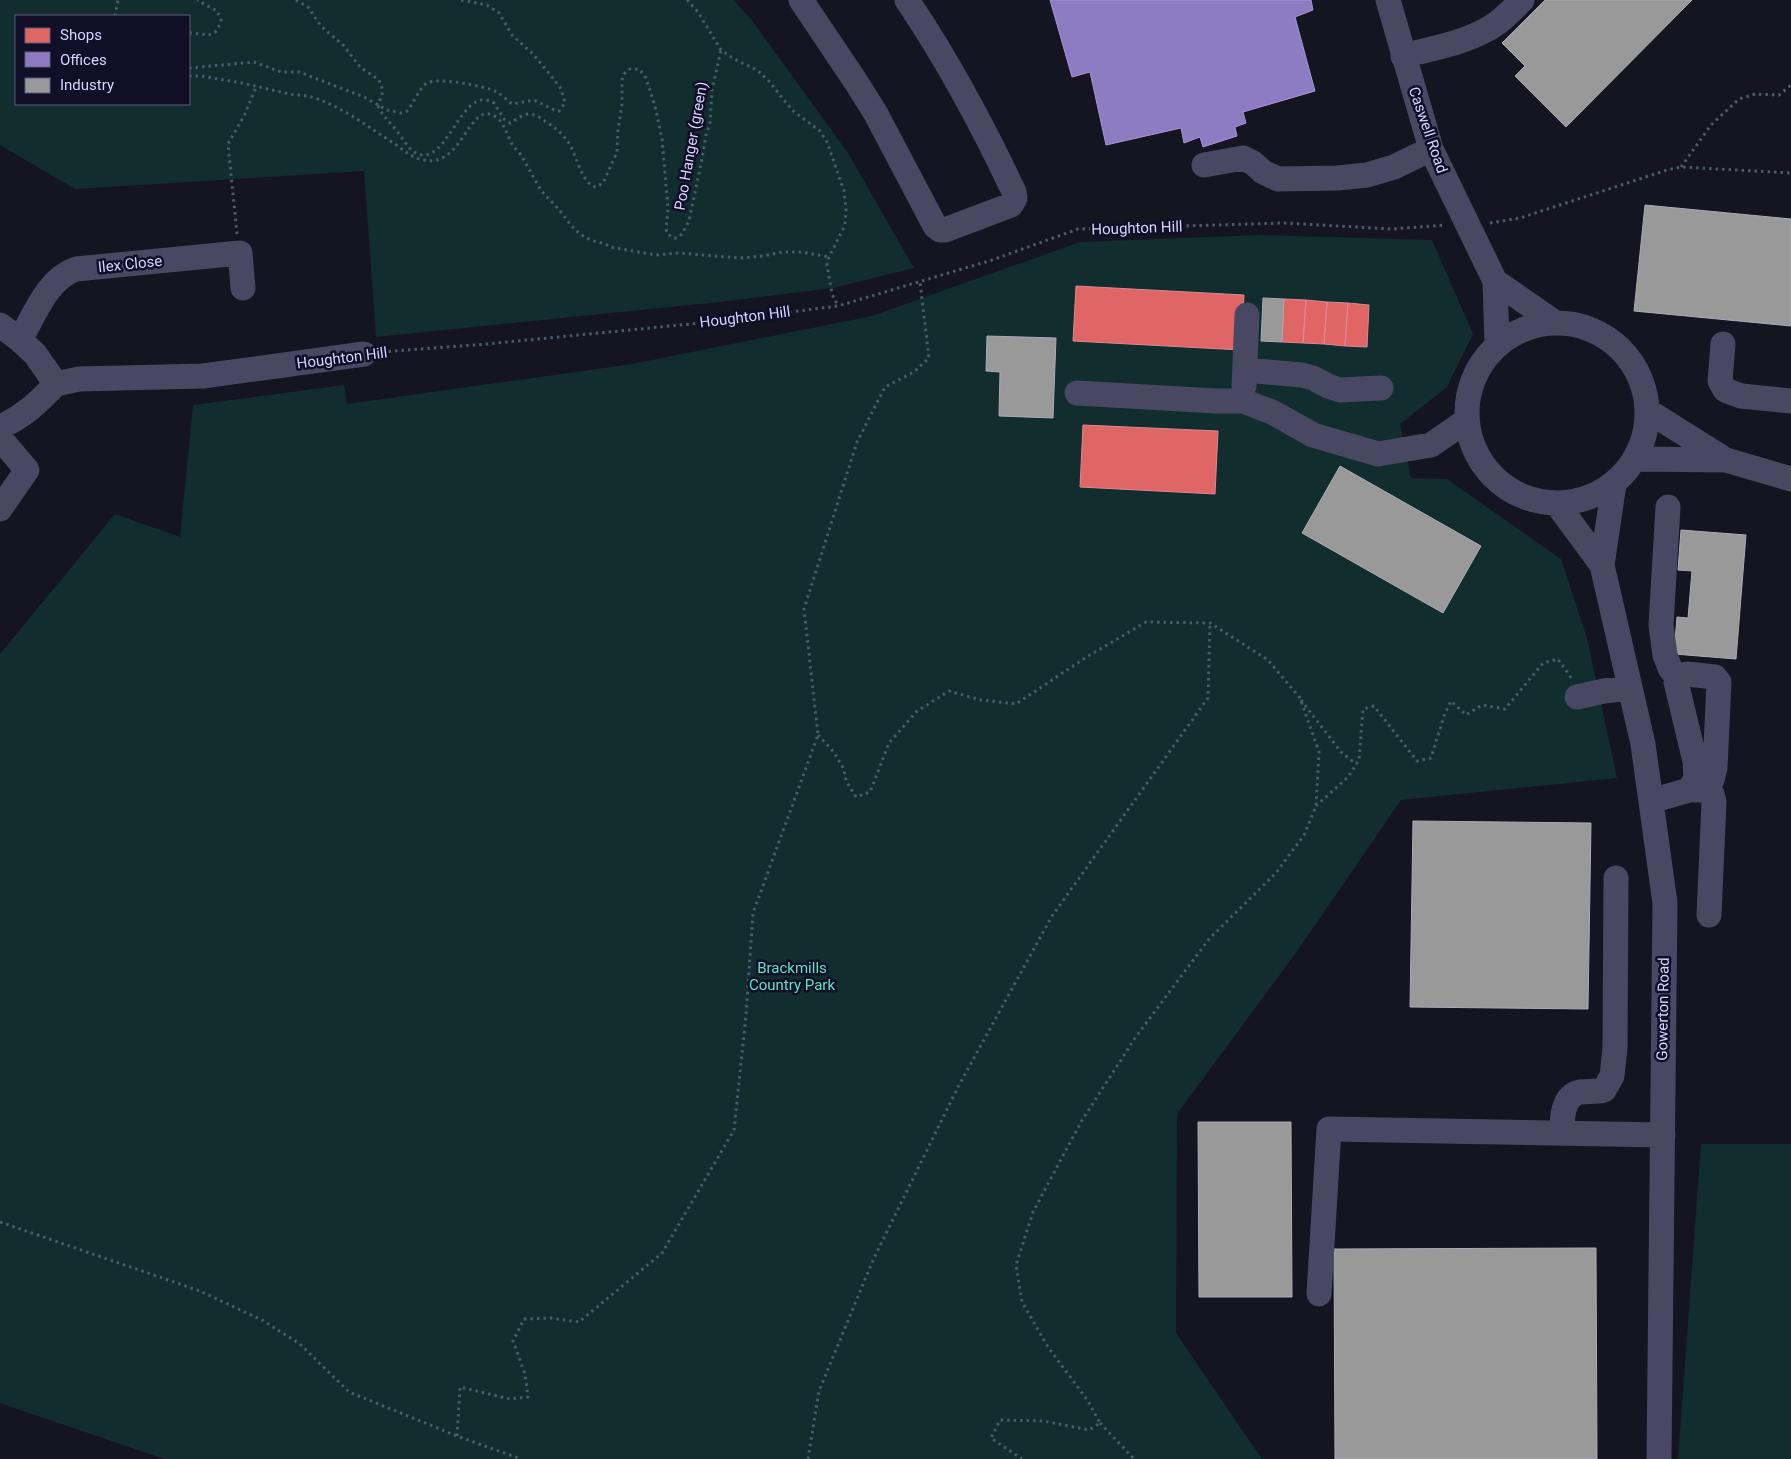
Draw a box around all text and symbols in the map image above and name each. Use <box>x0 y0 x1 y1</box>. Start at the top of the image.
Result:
legend <box>15 15 190 105</box>
text: Shops <box>60 26 102 44</box>
text: Offices <box>60 51 107 69</box>
text: Industry <box>60 76 114 94</box>
street label: Poo Hanger (green) <box>671 80 711 212</box>
street label: Caswell Road <box>1405 84 1451 176</box>
street label: Houghton Hill <box>1091 217 1183 239</box>
street label: Ilex Close <box>97 252 163 276</box>
street label: Houghton Hill <box>699 303 791 331</box>
street label: Houghton Hill <box>296 344 388 372</box>
street label: Gowerton Road <box>1653 957 1673 1061</box>
park label: Brackmills Country Park <box>749 959 835 994</box>

